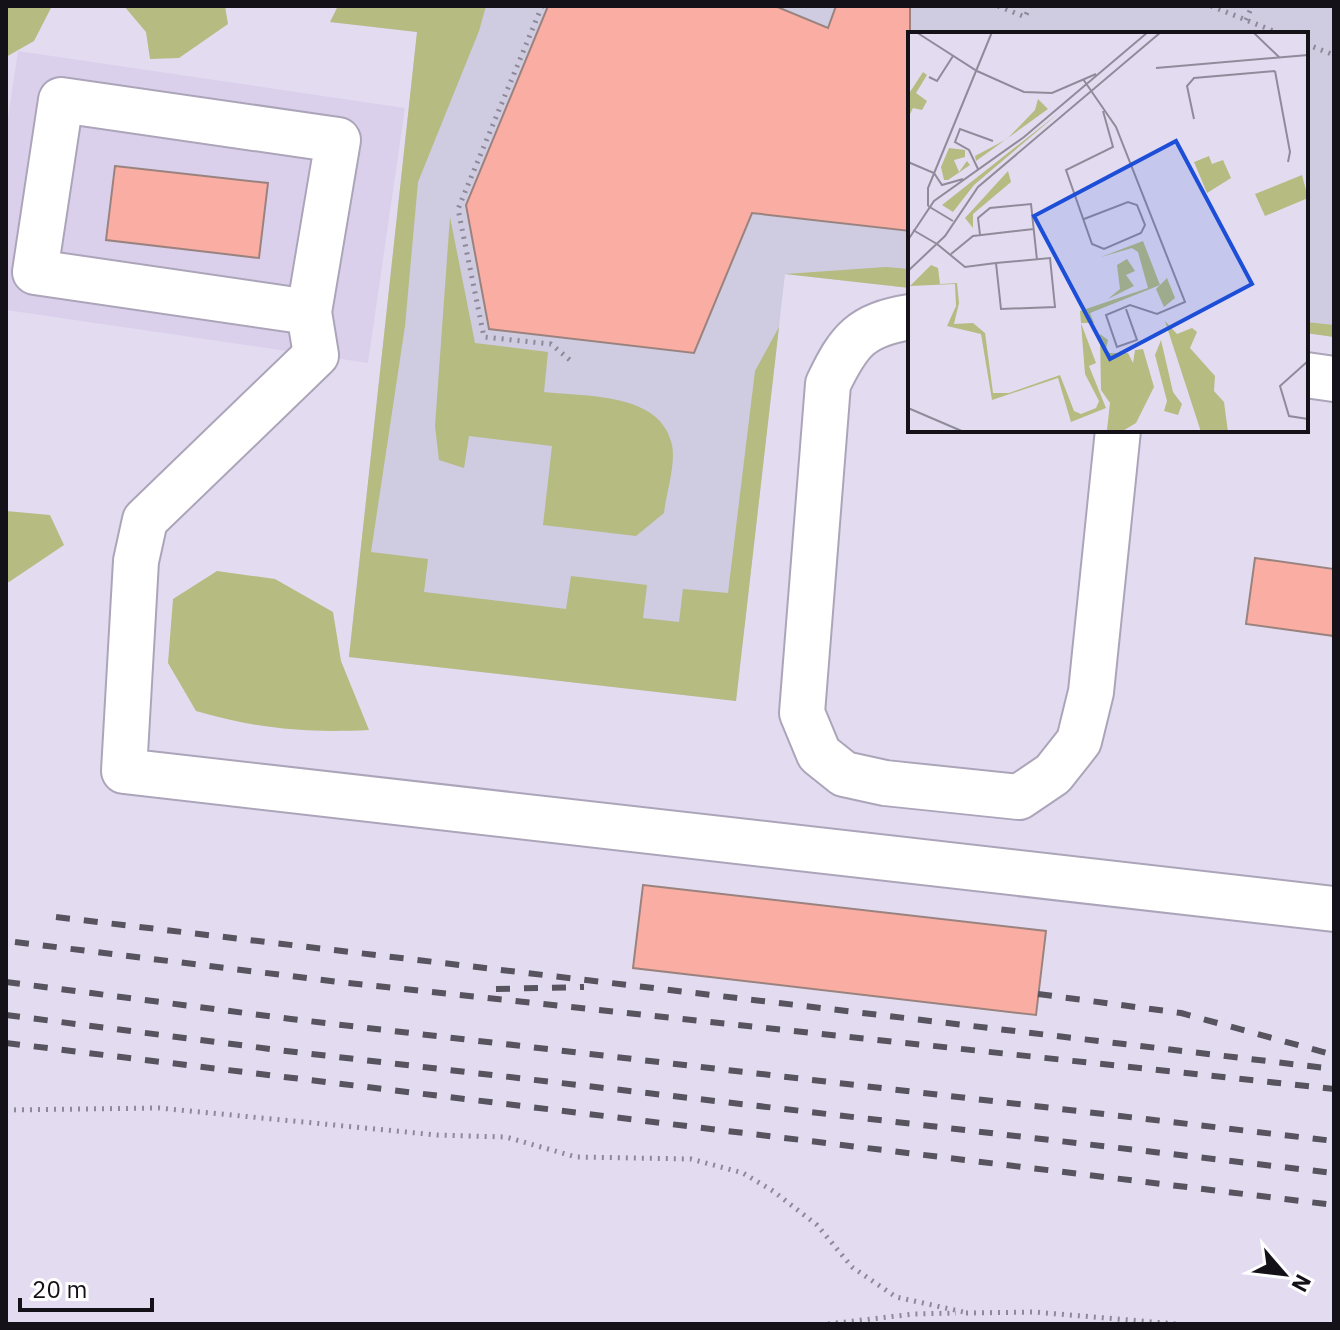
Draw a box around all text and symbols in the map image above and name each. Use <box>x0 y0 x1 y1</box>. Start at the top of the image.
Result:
inset map <box>908 32 1308 432</box>
north arrow <box>1244 1234 1324 1314</box>
scale bar <box>20 1262 152 1312</box>
text: N <box>1286 1270 1319 1297</box>
text: 20 m <box>32 1273 87 1305</box>

